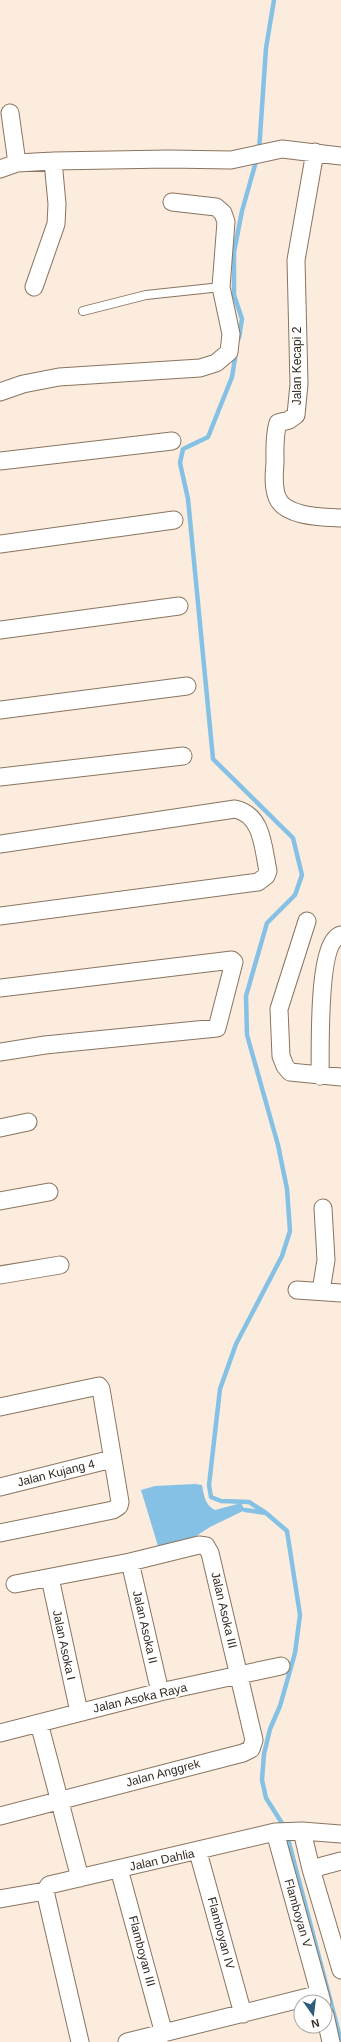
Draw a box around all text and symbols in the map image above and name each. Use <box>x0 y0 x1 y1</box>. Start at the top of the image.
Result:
street label: Jalan Kecapi 2 <box>290 326 304 405</box>
street label: Jalan Kujang 4 <box>16 1457 97 1489</box>
street label: Jalan Asoka III <box>208 1570 240 1650</box>
street label: Jalan Asoka II <box>130 1589 160 1665</box>
street label: Jalan Asoka I <box>50 1609 78 1681</box>
street label: Jalan Asoka Raya <box>92 1680 189 1716</box>
street label: Jalan Anggrek <box>124 1756 203 1790</box>
street label: Jalan Dahlia <box>128 1846 196 1874</box>
street label: Flamboyan V <box>282 1877 314 1949</box>
street label: Flamboyan IV <box>205 1895 237 1971</box>
street label: Flamboyan III <box>126 1914 158 1988</box>
north arrow <box>293 1994 333 2034</box>
text: N <box>310 2017 321 2030</box>

